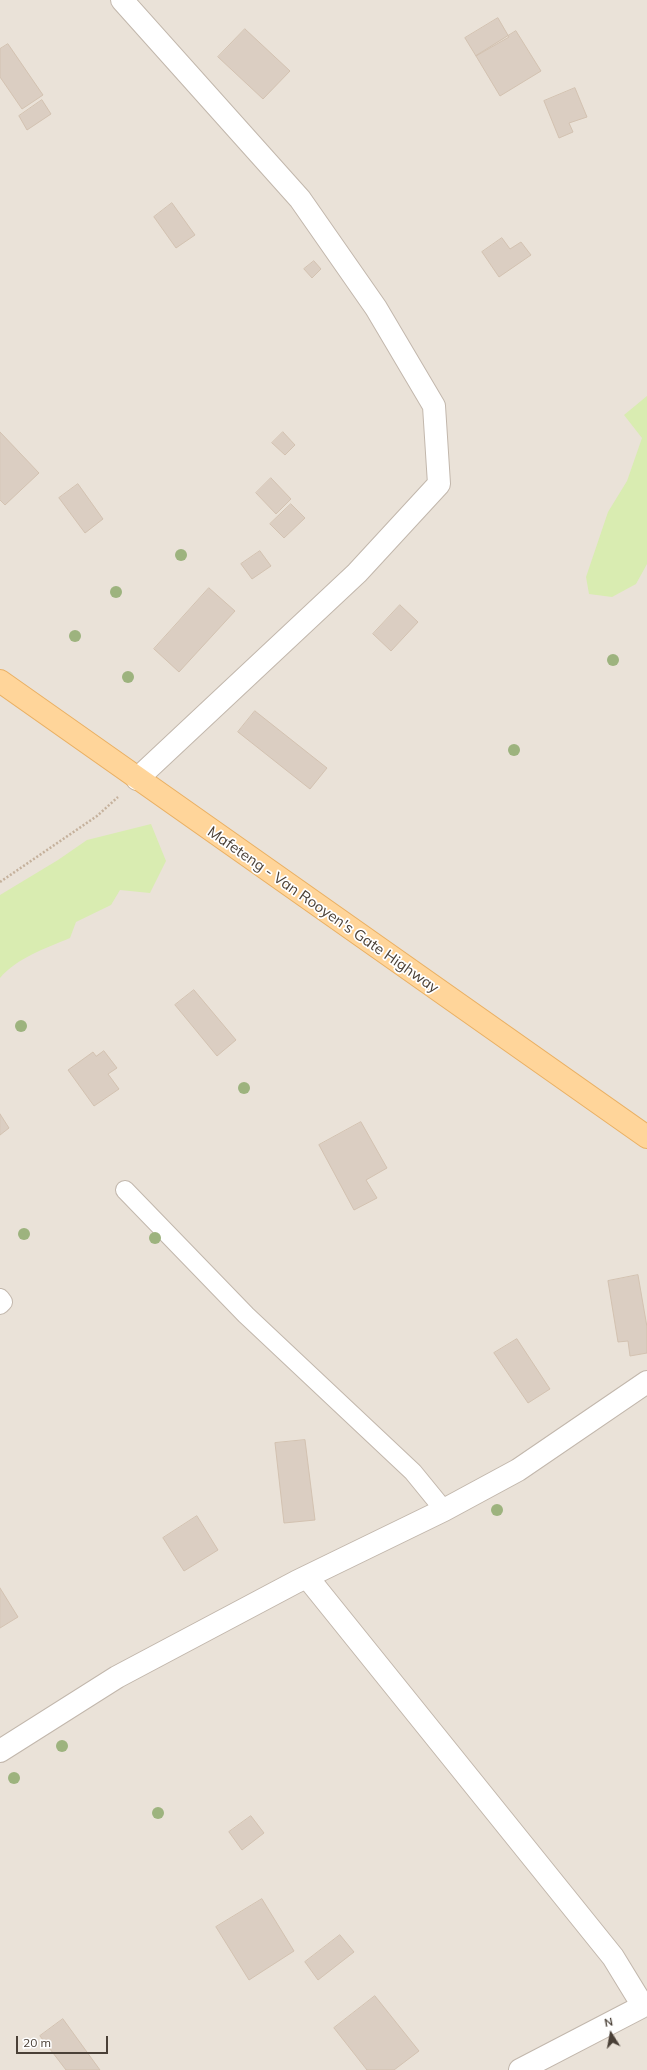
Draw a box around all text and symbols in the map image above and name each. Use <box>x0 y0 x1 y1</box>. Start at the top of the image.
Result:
street label: Mafeteng - Van Rooyen's Gate Highway <box>204 823 442 997</box>
north arrow <box>591 2014 631 2054</box>
text: N <box>603 2015 614 2030</box>
scale bar <box>18 2028 110 2054</box>
text: 20 m <box>23 2035 51 2050</box>

